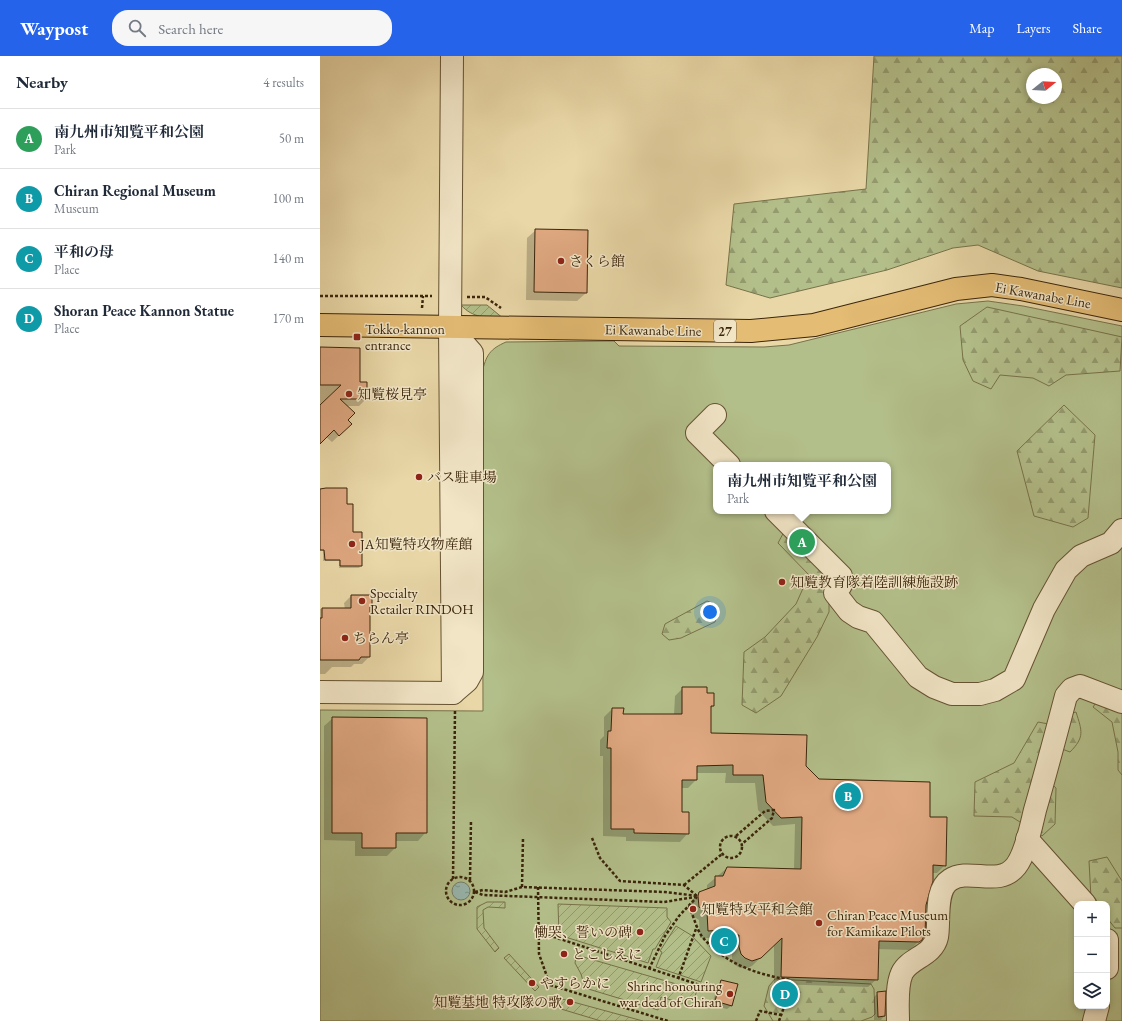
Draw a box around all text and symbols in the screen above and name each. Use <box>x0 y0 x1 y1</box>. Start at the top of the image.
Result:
search box <box>112 10 392 46</box>
text: Waypost <box>20 16 88 41</box>
icon: search <box>126 17 148 39</box>
text: Search here <box>158 19 223 38</box>
text: Map <box>969 19 994 37</box>
text: Layers <box>1016 19 1051 37</box>
text: Share <box>1073 19 1102 37</box>
north arrow <box>1026 68 1062 104</box>
text: Nearby <box>16 71 68 93</box>
text: 4 results <box>263 74 304 91</box>
text: 南九州市知覧平和公園 <box>54 122 204 141</box>
text: A <box>24 130 34 147</box>
text: 50 m <box>279 130 304 147</box>
text: Park <box>54 141 76 158</box>
text: Chiran Regional Museum <box>54 181 216 200</box>
text: B <box>25 190 33 207</box>
text: 100 m <box>273 190 304 207</box>
text: Museum <box>54 200 99 217</box>
text: 平和の母 <box>54 242 114 261</box>
text: C <box>24 250 34 267</box>
text: 140 m <box>273 250 304 267</box>
place label: さくら館 <box>569 252 625 270</box>
marker: さくら館 <box>556 256 566 266</box>
text: Place <box>54 261 80 278</box>
street label: Ei Kawanabe Line <box>994 278 1093 312</box>
text: Shoran Peace Kannon Statue <box>54 301 234 320</box>
text: D <box>24 310 34 327</box>
text: 170 m <box>273 310 304 327</box>
text: Place <box>54 320 80 337</box>
place label: Tokko-kannon entrance <box>365 320 445 354</box>
street label: Ei Kawanabe Line <box>604 320 702 340</box>
road number: 27 <box>714 320 736 342</box>
marker: Tokko-kannon entrance <box>352 332 362 342</box>
place label: 知覧桜見亭 <box>357 385 427 403</box>
marker: 知覧桜見亭 <box>344 389 354 399</box>
popup <box>713 462 891 514</box>
place label: バス駐車場 <box>427 468 497 486</box>
text: 南九州市知覧平和公園 <box>727 471 877 490</box>
marker: バス駐車場 <box>414 472 424 482</box>
text: Park <box>727 490 749 507</box>
pin: A <box>789 527 815 557</box>
place label: JA知覧特攻物産館 <box>359 535 472 553</box>
marker: JA知覧特攻物産館 <box>347 539 357 549</box>
place label: 知覧教育隊着陸訓練施設跡 <box>790 573 958 591</box>
marker: 知覧教育隊着陸訓練施設跡 <box>777 577 787 587</box>
place label: Specialty Retailer RINDOH <box>370 584 474 618</box>
marker: Specialty Retailer RINDOH <box>357 596 367 606</box>
your location <box>700 602 720 622</box>
place label: ちらん亭 <box>353 629 409 647</box>
marker: ちらん亭 <box>340 633 350 643</box>
pin: B <box>835 781 861 811</box>
place label: 知覧特攻平和会館 <box>701 900 813 918</box>
map controls <box>1074 901 1110 1009</box>
button: + <box>1074 901 1110 937</box>
marker: 知覧特攻平和会館 <box>688 904 698 914</box>
place label: Chiran Peace Museum for Kamikaze Pilots <box>827 906 948 940</box>
marker: Chiran Peace Museum for Kamikaze Pilots <box>814 918 824 928</box>
place label: 慟哭、誓いの碑 <box>534 923 632 941</box>
pin: C <box>711 926 737 956</box>
marker: 慟哭、誓いの碑 <box>635 927 645 937</box>
button: − <box>1074 937 1110 973</box>
place label: とこしえに <box>572 945 642 963</box>
marker: とこしえに <box>559 949 569 959</box>
button: layers <box>1074 973 1110 1009</box>
place label: やすらかに <box>540 974 610 992</box>
place label: Shrine honouring war dead of Chiran <box>619 977 723 1011</box>
marker: やすらかに <box>527 978 537 988</box>
pin: D <box>772 979 798 1009</box>
marker: Shrine honouring war dead of Chiran <box>725 989 735 999</box>
place label: 知覧基地 特攻隊の歌 <box>433 993 562 1011</box>
marker: 知覧基地 特攻隊の歌 <box>565 997 575 1007</box>

